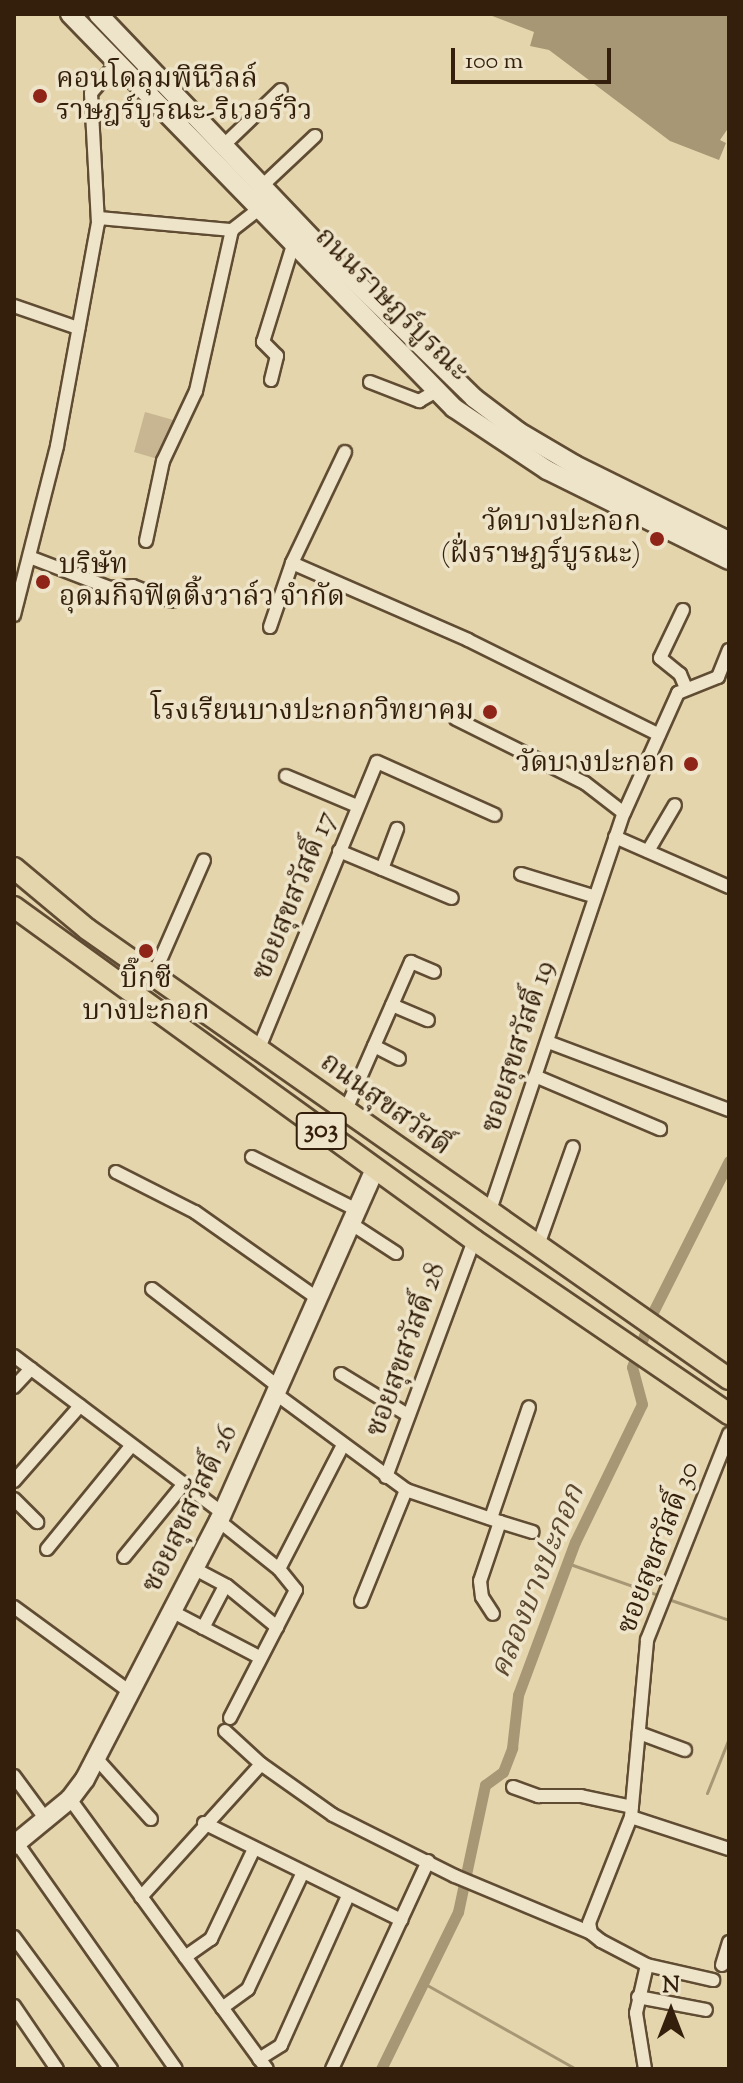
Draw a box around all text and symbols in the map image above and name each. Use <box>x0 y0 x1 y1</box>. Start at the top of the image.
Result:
scale bar <box>455 32 615 82</box>
text: 100 m <box>465 45 523 79</box>
place label: คอนโดลุมพินีวิลล์ ราษฎร์บูรณะ-ริเวอร์วิว <box>56 63 312 129</box>
marker: คอนโดลุมพินีวิลล์ ราษฎร์บูรณะ-ริเวอร์วิว <box>31 87 49 105</box>
street label: ถนนราษฎร์บูรณะ <box>307 221 475 389</box>
place label: วัดบางปะกอก (ฝั่งราษฎร์บูรณะ) <box>441 506 641 572</box>
marker: วัดบางปะกอก (ฝั่งราษฎร์บูรณะ) <box>648 530 666 548</box>
place label: บริษัท อุดมกิจฟิตติ้งวาล์ว จำกัด <box>59 549 345 615</box>
marker: บริษัท อุดมกิจฟิตติ้งวาล์ว จำกัด <box>34 573 52 591</box>
place label: โรงเรียนบางปะกอกวิทยาคม <box>151 695 474 729</box>
marker: โรงเรียนบางปะกอกวิทยาคม <box>481 703 499 721</box>
place label: วัดบางปะกอก <box>516 747 675 781</box>
marker: วัดบางปะกอก <box>682 755 700 773</box>
street label: ซอยสุขสวัสดิ์ 17 <box>246 807 344 985</box>
marker: บิ๊กซี บางปะกอก <box>137 942 155 960</box>
street label: ซอยสุขสวัสดิ์ 19 <box>475 957 563 1137</box>
place label: บิ๊กซี บางปะกอก <box>83 963 209 1029</box>
street label: ถนนสุขสวัสดิ์ <box>313 1046 457 1164</box>
road number: 303 <box>295 1109 347 1153</box>
street label: ซอยสุขสวัสดิ์ 28 <box>360 1258 454 1442</box>
street label: ซอยสุขสวัสดิ์ 26 <box>136 1420 246 1598</box>
street label: ซอยสุขสวัสดิ์ 30 <box>611 1457 707 1639</box>
water label: คลองบางปะกอก <box>484 1480 594 1684</box>
north arrow <box>631 1971 711 2051</box>
text: N <box>662 1971 680 2003</box>

